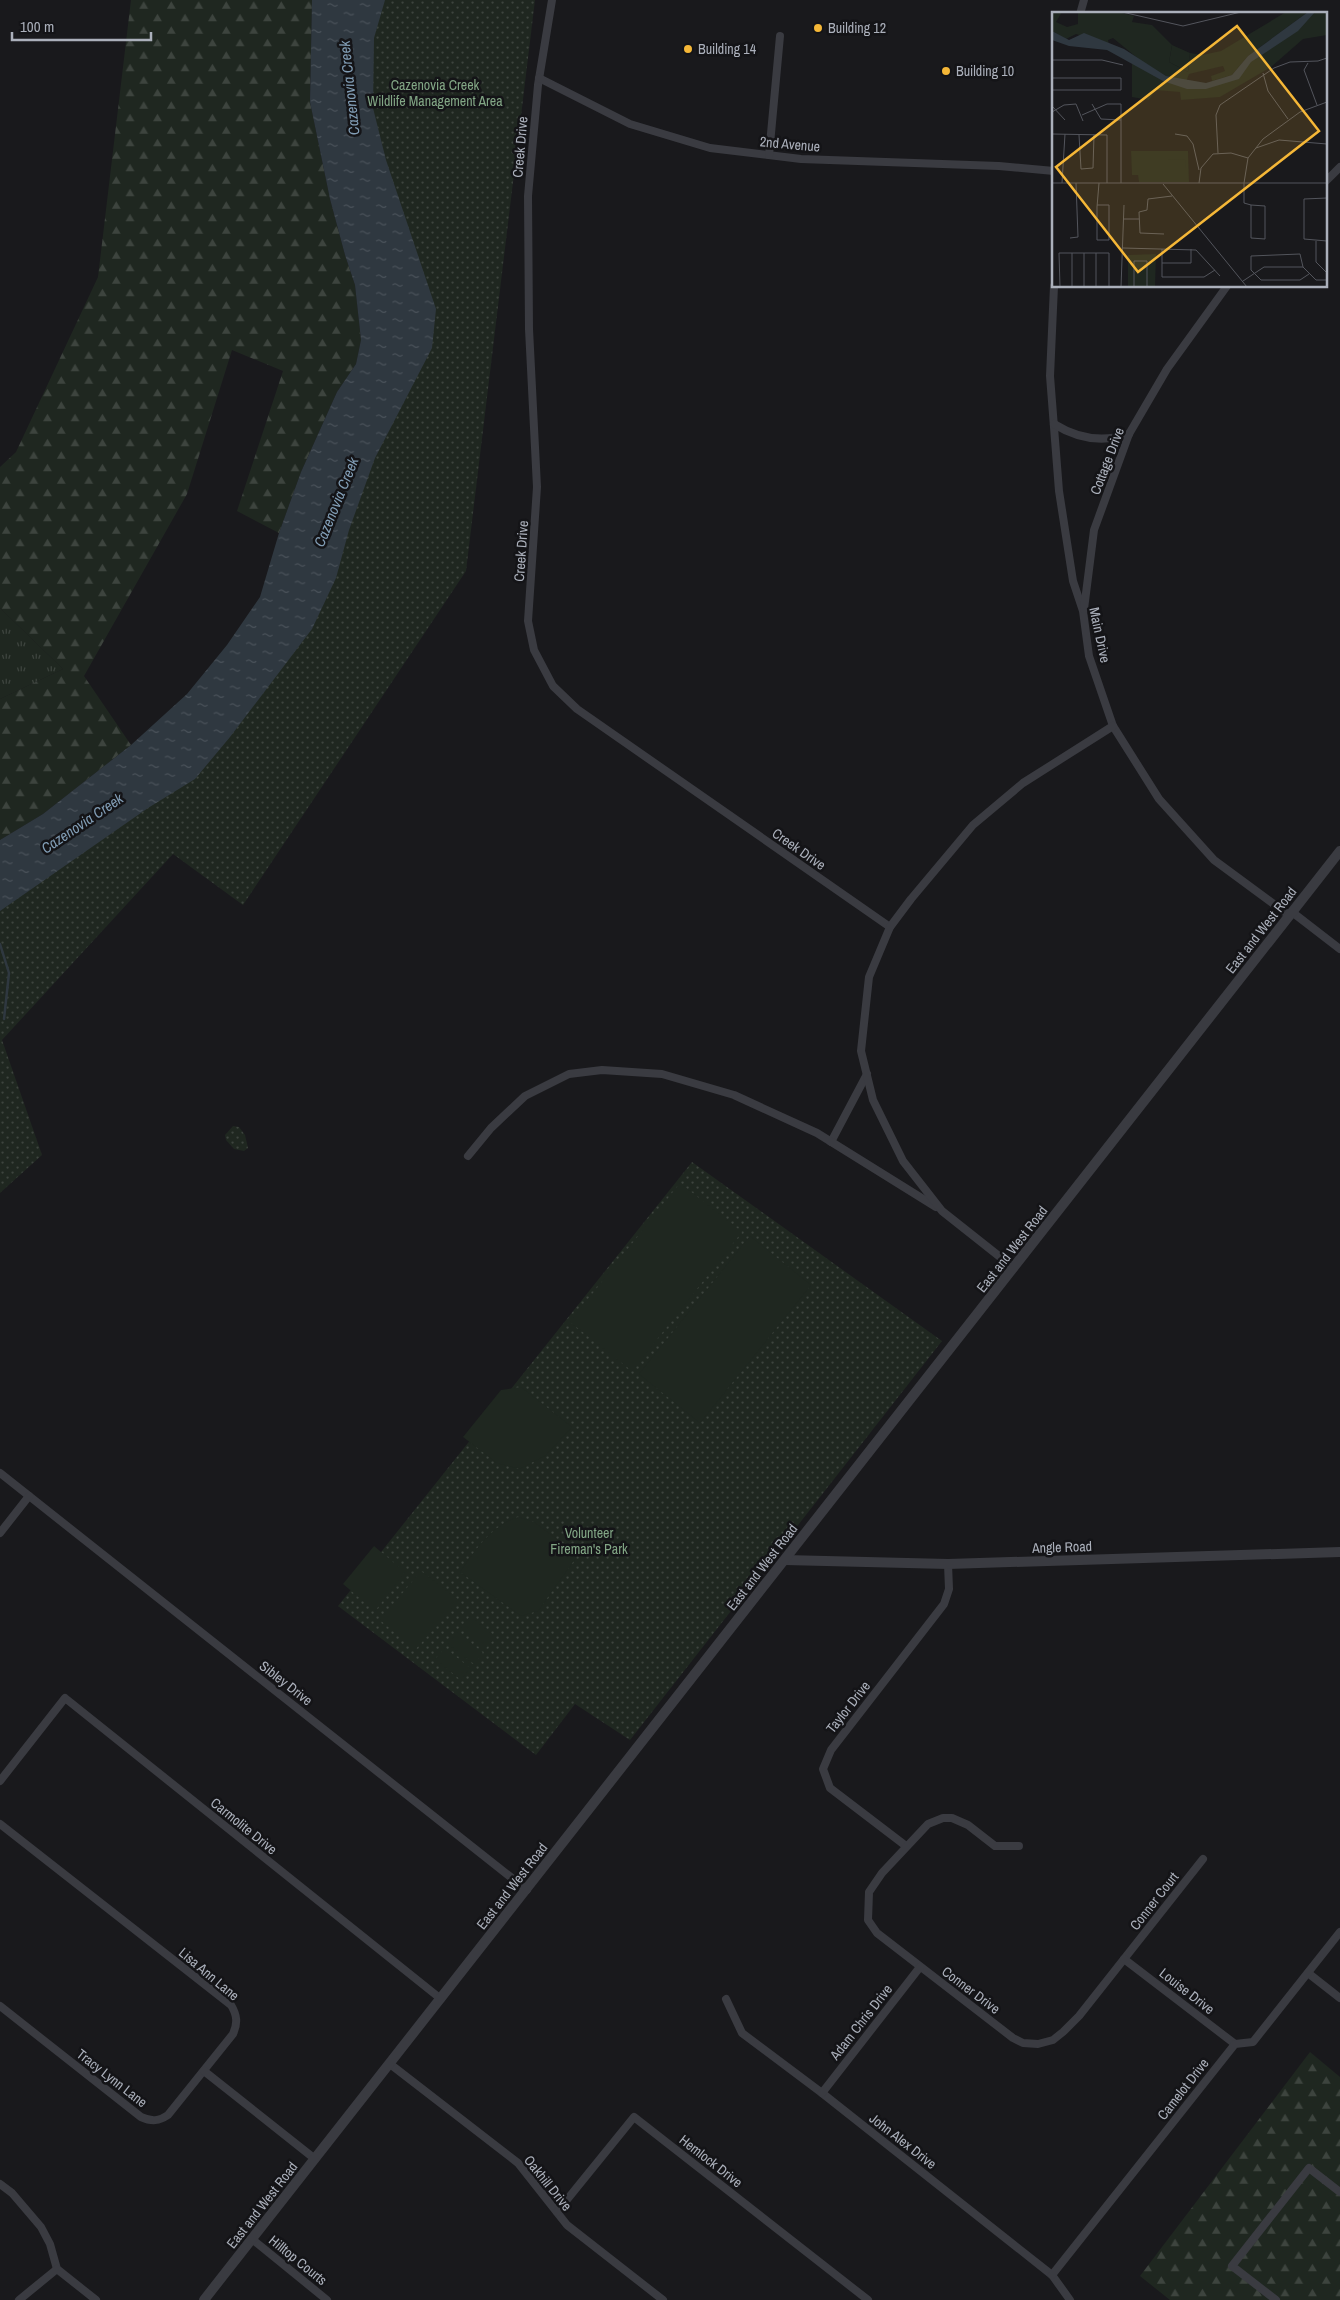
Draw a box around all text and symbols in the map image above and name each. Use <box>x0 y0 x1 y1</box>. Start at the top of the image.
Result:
scale bar <box>12 10 151 42</box>
inset map <box>1052 12 1328 288</box>
text: 100 m <box>20 16 54 37</box>
place label: Building 12 <box>828 19 886 37</box>
marker: Building 12 <box>812 22 824 34</box>
water label: Cazenovia Creek <box>334 39 364 136</box>
place label: Building 14 <box>698 40 757 58</box>
marker: Building 14 <box>682 43 694 55</box>
place label: Building 10 <box>956 62 1014 80</box>
marker: Building 10 <box>940 65 952 77</box>
park label: Cazenovia Creek Wildlife Management Area <box>367 76 503 110</box>
street label: Creek Drive <box>508 116 532 178</box>
street label: 2nd Avenue <box>759 132 821 156</box>
street label: Cottage Drive <box>1086 425 1128 497</box>
water label: Cazenovia Creek <box>308 453 364 550</box>
street label: Creek Drive <box>510 520 532 582</box>
street label: Main Drive <box>1085 606 1115 664</box>
water label: Cazenovia Creek <box>37 787 128 858</box>
street label: Creek Drive <box>769 824 829 874</box>
street label: East and West Road <box>1222 883 1300 977</box>
street label: East and West Road <box>973 1202 1051 1296</box>
street label: East and West Road <box>723 1520 801 1614</box>
park label: Volunteer Fireman's Park <box>550 1524 628 1558</box>
street label: Angle Road <box>1031 1537 1092 1557</box>
street label: Sibley Drive <box>256 1657 316 1709</box>
street label: Taylor Drive <box>822 1677 874 1737</box>
street label: Carmolite Drive <box>207 1794 281 1858</box>
street label: East and West Road <box>473 1839 551 1933</box>
street label: Conner Court <box>1126 1868 1182 1934</box>
street label: Lisa Ann Lane <box>175 1944 243 2004</box>
street label: Conner Drive <box>938 1962 1004 2018</box>
street label: Louise Drive <box>1156 1964 1218 2018</box>
street label: Adam Chris Drive <box>825 1981 896 2064</box>
street label: Tracy Lynn Lane <box>73 2045 151 2111</box>
street label: Camelot Drive <box>1153 2055 1213 2123</box>
street label: John Alex Drive <box>866 2109 940 2173</box>
street label: Hemlock Drive <box>676 2131 746 2191</box>
street label: Oakhill Drive <box>520 2152 576 2214</box>
street label: East and West Road <box>223 2158 301 2252</box>
street label: Hilltop Courts <box>265 2231 331 2289</box>

